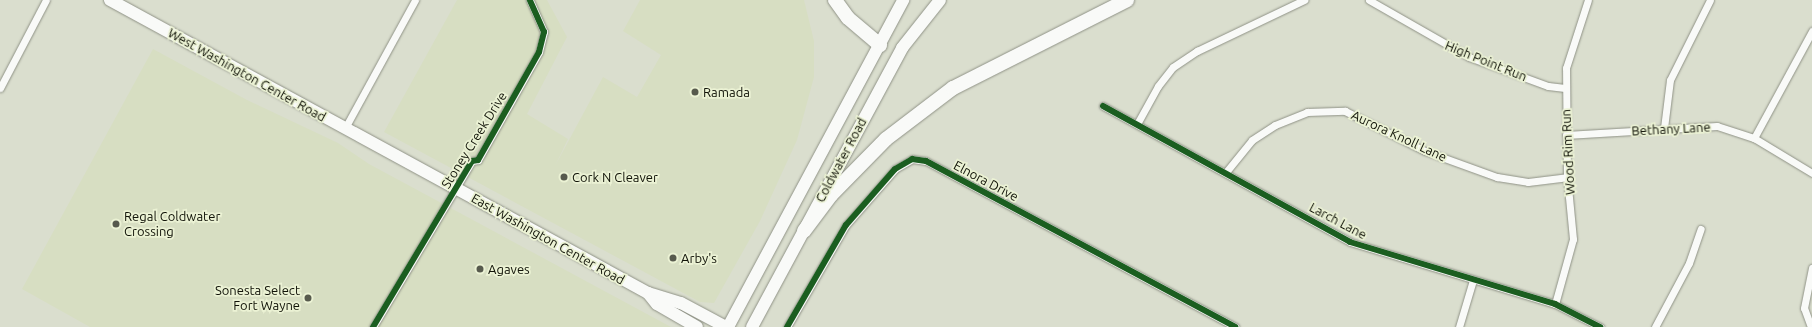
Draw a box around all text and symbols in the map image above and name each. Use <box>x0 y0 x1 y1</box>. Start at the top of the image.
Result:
street label: West Washington Center Road <box>165 25 329 125</box>
street label: High Point Run <box>1443 37 1529 85</box>
place label: Ramada <box>703 84 750 100</box>
marker: Ramada <box>690 87 700 97</box>
street label: Stoney Creek Drive <box>438 89 510 191</box>
street label: Aurora Knoll Lane <box>1349 107 1449 165</box>
street label: Wood Rim Run <box>1558 109 1578 195</box>
street label: Coldwater Road <box>812 115 870 205</box>
street label: Bethany Lane <box>1631 119 1711 139</box>
street label: Elnora Drive <box>951 157 1021 205</box>
place label: Cork N Cleaver <box>572 169 658 185</box>
marker: Cork N Cleaver <box>559 172 569 182</box>
street label: East Washington Center Road <box>469 190 627 288</box>
street label: Larch Lane <box>1307 199 1369 243</box>
place label: Regal Coldwater Crossing <box>124 209 220 240</box>
marker: Regal Coldwater Crossing <box>111 219 121 229</box>
place label: Arby's <box>681 250 717 266</box>
marker: Arby's <box>668 253 678 263</box>
place label: Agaves <box>488 261 530 277</box>
marker: Agaves <box>475 264 485 274</box>
place label: Sonesta Select Fort Wayne <box>215 283 300 314</box>
marker: Sonesta Select Fort Wayne <box>303 293 313 303</box>

